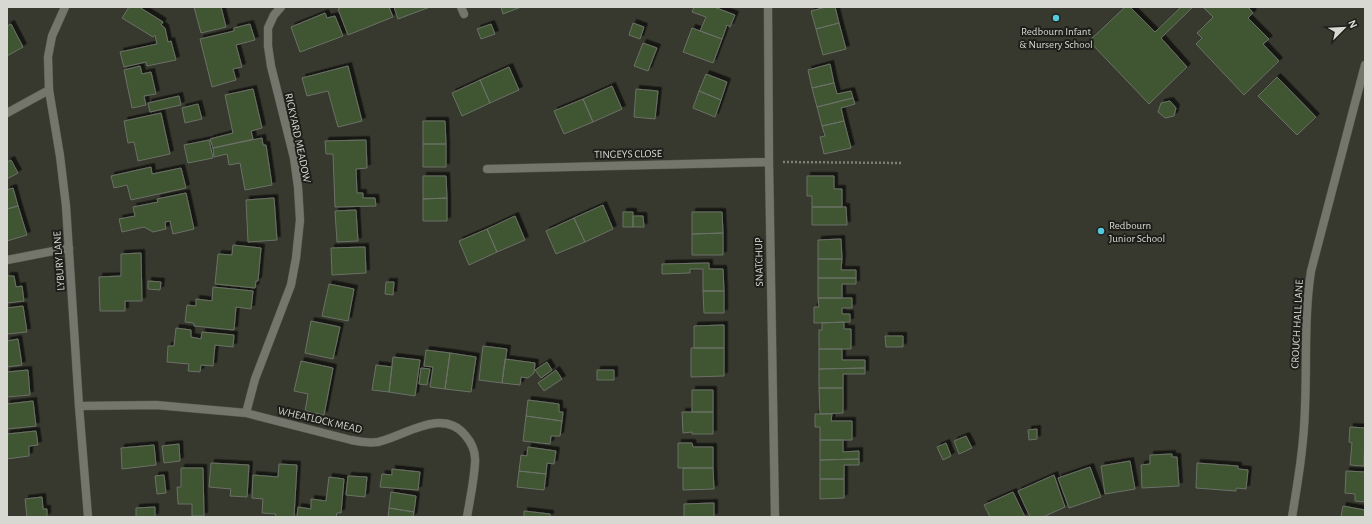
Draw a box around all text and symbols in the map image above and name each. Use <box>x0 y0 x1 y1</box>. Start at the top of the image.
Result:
north arrow <box>1324 8 1364 48</box>
marker: Redbourn Infant & Nursery School <box>1051 13 1061 23</box>
text: N <box>1346 18 1359 30</box>
place label: Redbourn Infant & Nursery School <box>1019 26 1093 50</box>
street label: RICKYARD MEADOW <box>283 92 313 184</box>
street label: TINGEYS CLOSE <box>594 148 663 160</box>
place label: Redbourn Junior School <box>1109 220 1165 244</box>
marker: Redbourn Junior School <box>1096 226 1106 236</box>
street label: LYBURY LANE <box>51 230 67 291</box>
street label: SNATCHUP <box>753 237 765 287</box>
street label: CROUCH HALL LANE <box>1289 278 1305 369</box>
street label: WHEATLOCK MEAD <box>277 405 363 435</box>

